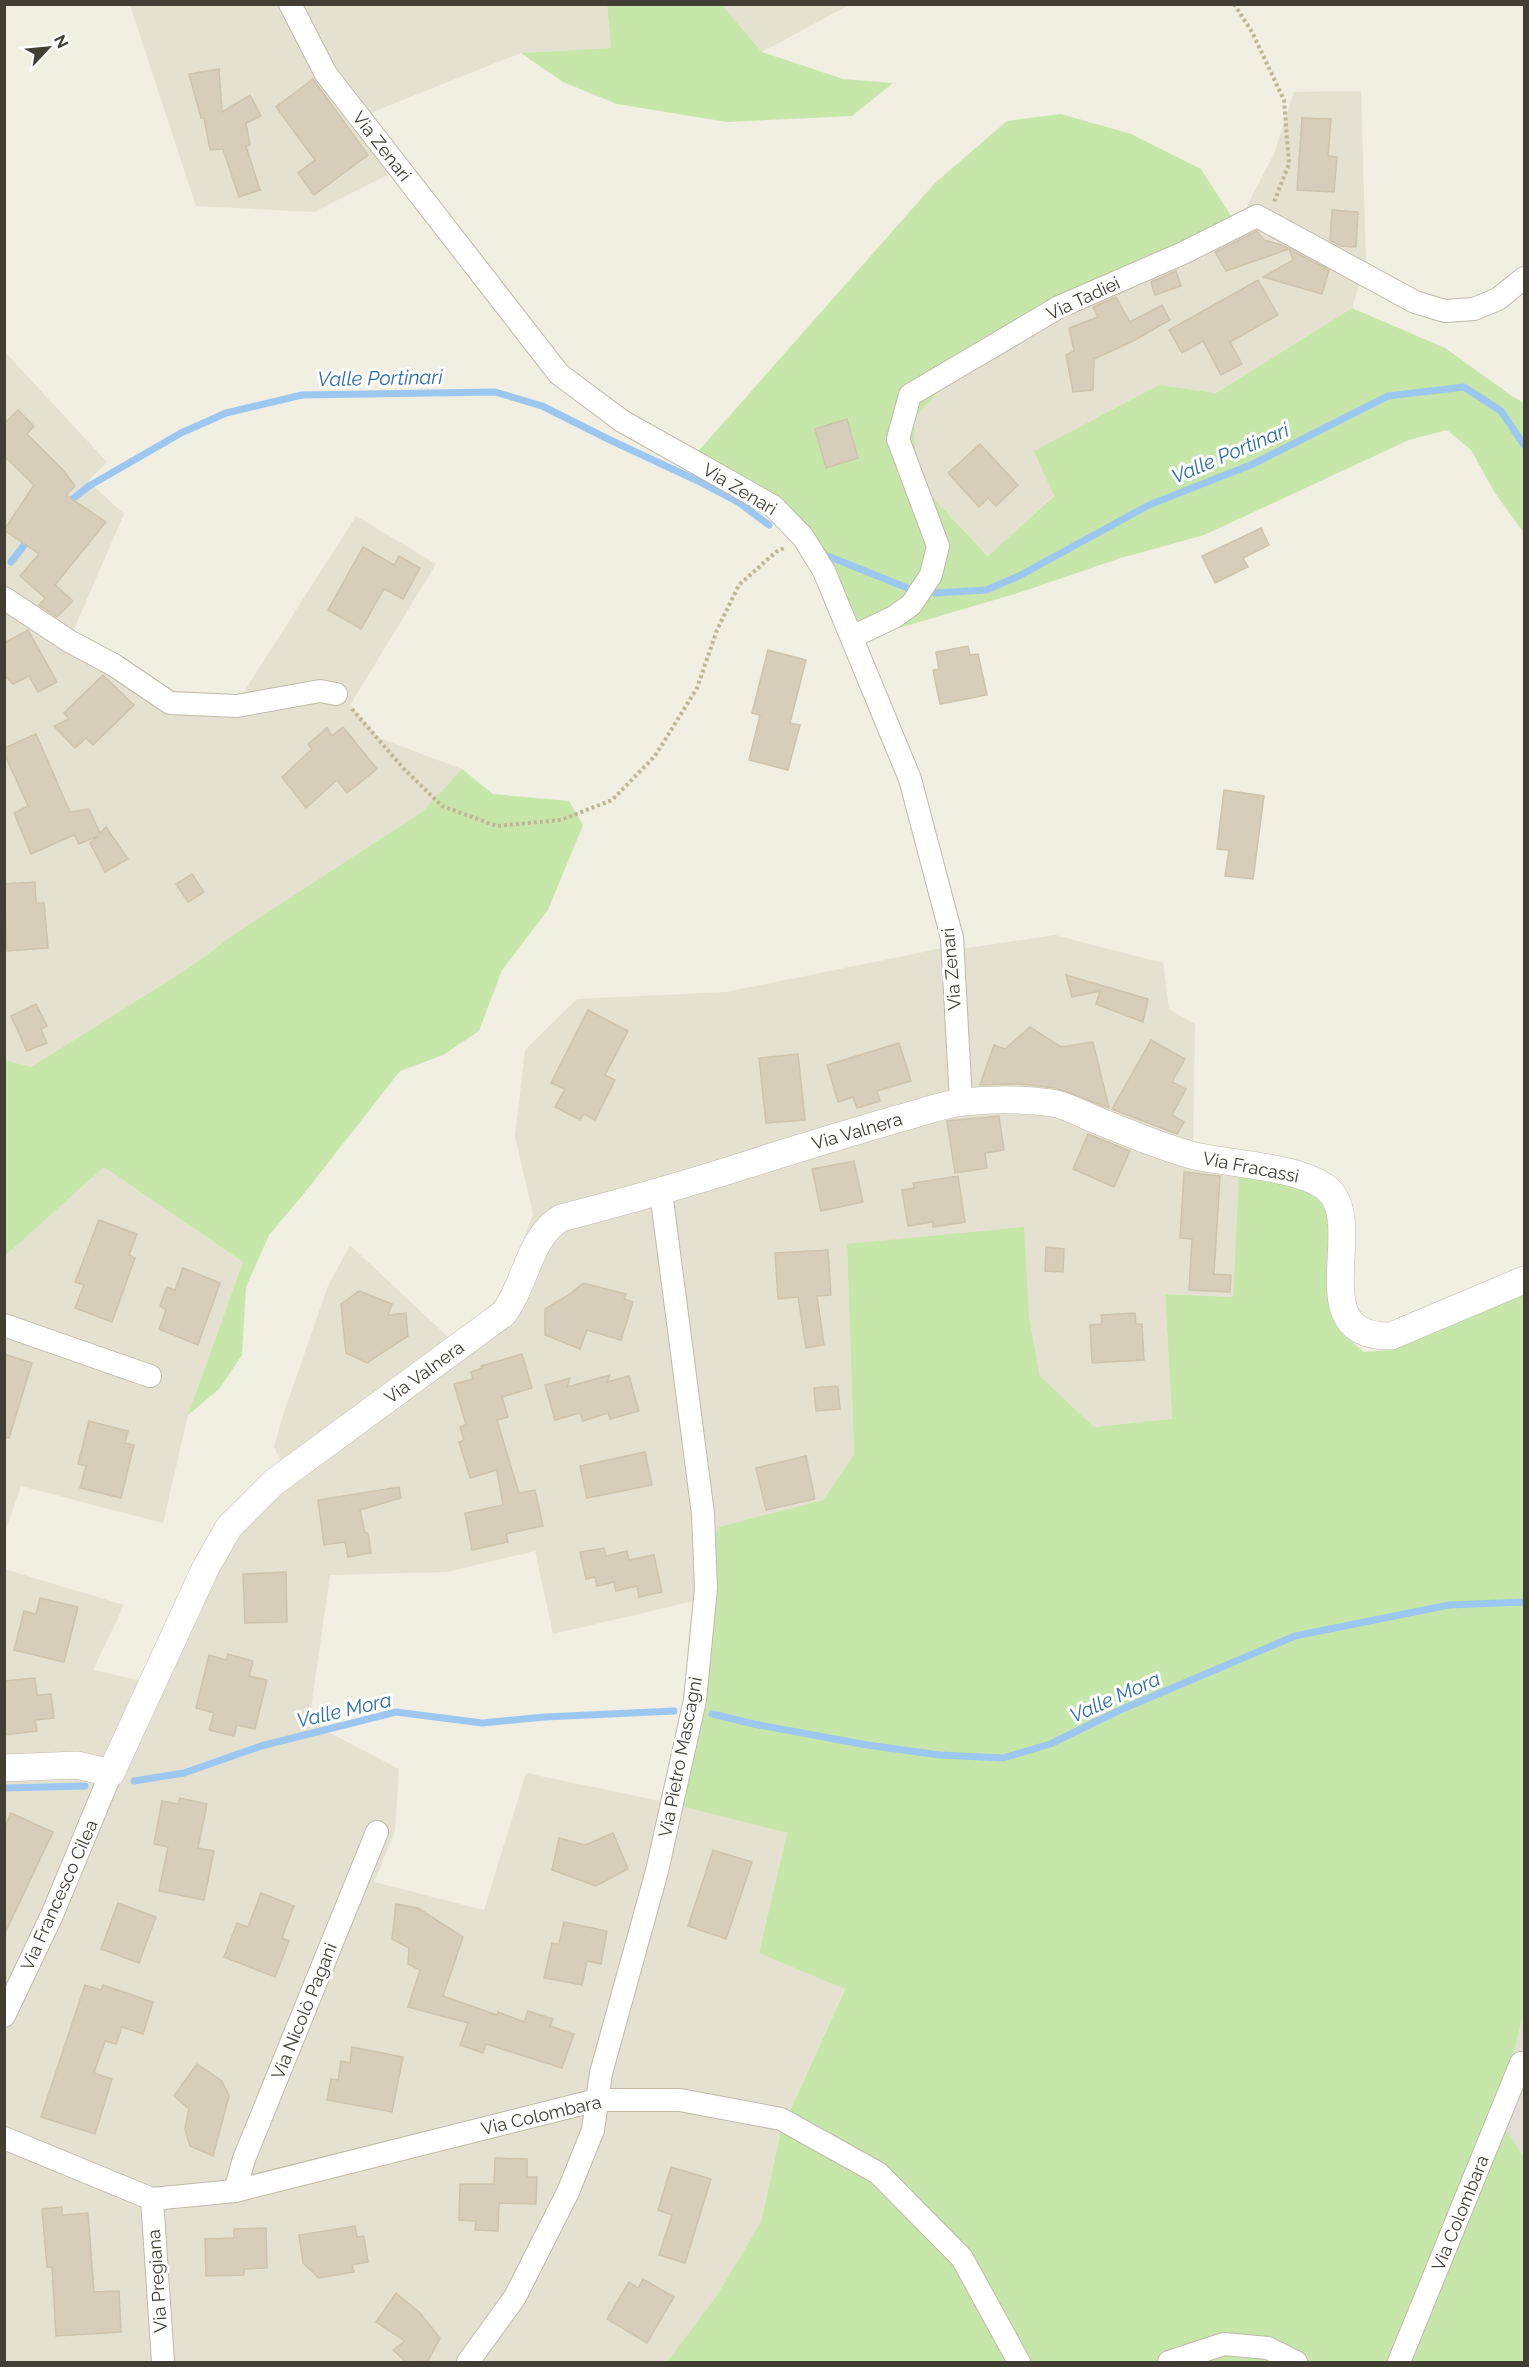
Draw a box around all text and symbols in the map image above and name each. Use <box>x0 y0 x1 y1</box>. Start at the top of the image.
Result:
north arrow <box>18 18 78 78</box>
text: N <box>50 32 72 51</box>
street label: Via Zenari <box>348 107 416 185</box>
street label: Via Tadiei <box>1043 272 1123 324</box>
water label: Valle Portinari <box>317 365 443 391</box>
water label: Valle Portinari <box>1168 417 1293 488</box>
street label: Via Zenari <box>699 459 781 519</box>
street label: Via Zenari <box>937 927 965 1011</box>
street label: Via Valnera <box>809 1108 905 1154</box>
street label: Via Fracassi <box>1201 1147 1301 1187</box>
street label: Via Valnera <box>380 1336 468 1408</box>
water label: Valle Mora <box>1066 1666 1164 1728</box>
street label: Via Pietro Mascagni <box>654 1675 706 1839</box>
water label: Valle Mora <box>294 1687 394 1733</box>
street label: Via Francesco Cilea <box>16 1816 102 1974</box>
street label: Via Nicolò Pagani <box>267 1940 341 2082</box>
street label: Via Colombara <box>479 2091 603 2139</box>
street label: Via Colombara <box>1427 2152 1493 2274</box>
street label: Via Pregiana <box>143 2229 171 2333</box>

